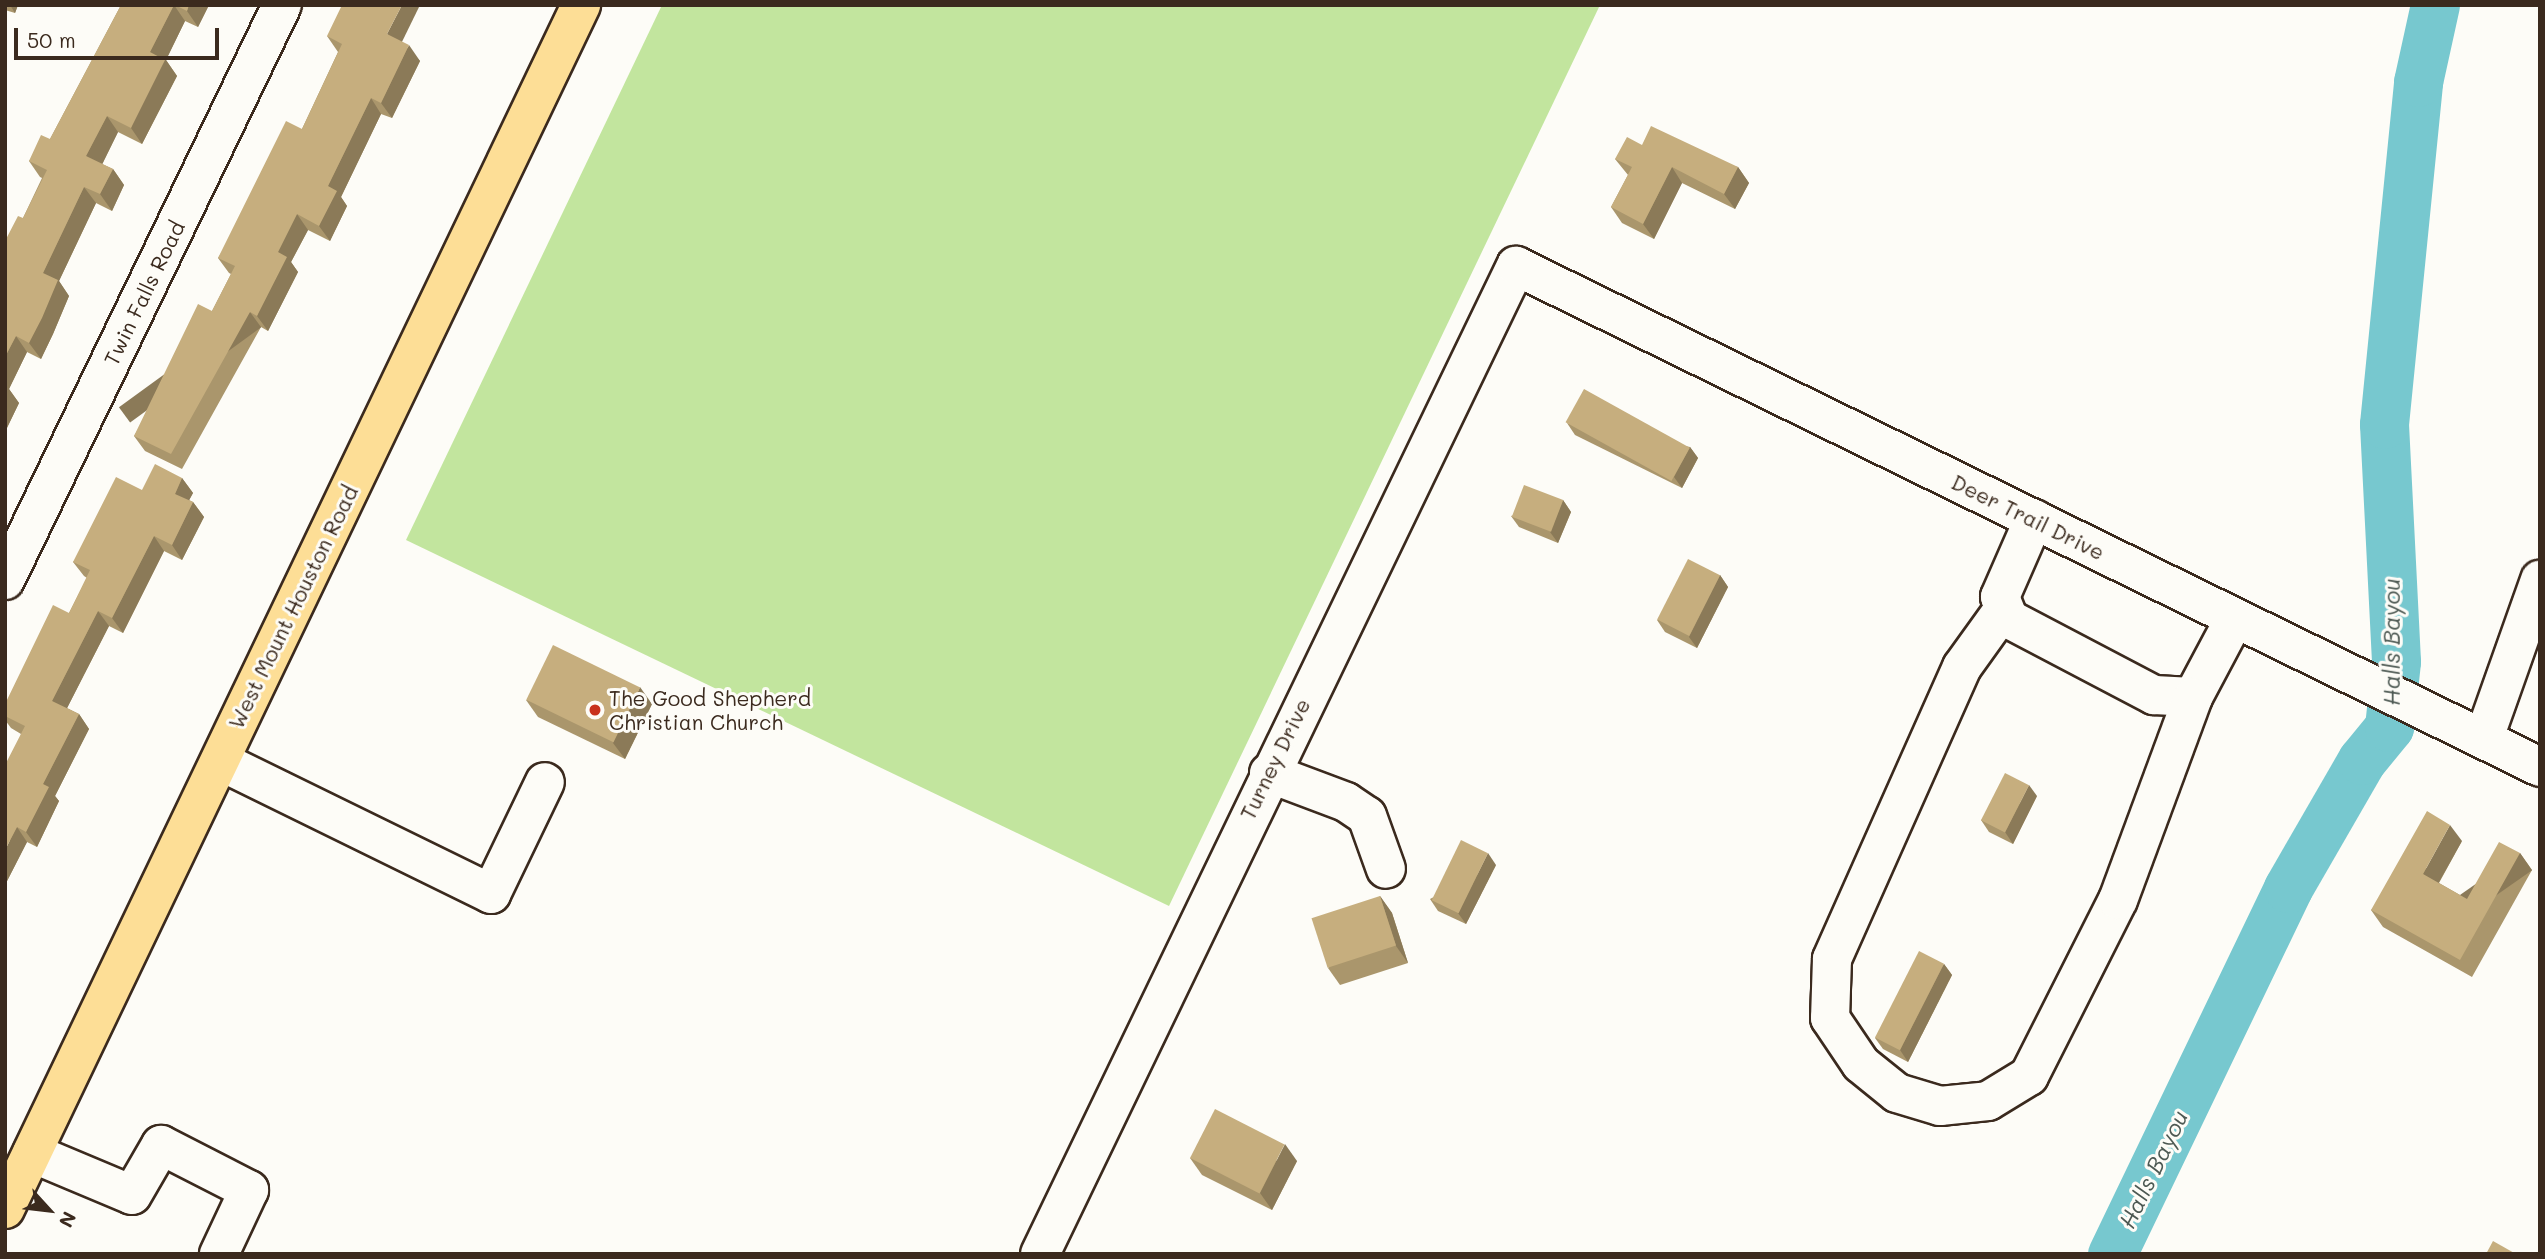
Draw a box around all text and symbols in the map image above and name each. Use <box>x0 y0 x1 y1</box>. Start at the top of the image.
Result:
scale bar <box>18 14 222 58</box>
text: 50 m <box>27 26 76 53</box>
street label: Twin Falls Road <box>98 217 190 369</box>
street label: Deer Trail Drive <box>1947 469 2109 565</box>
street label: West Mount Houston Road <box>223 481 363 733</box>
water label: Halls Bayou <box>2377 578 2405 706</box>
place label: The Good Shepherd Christian Church <box>609 685 811 735</box>
street label: Turney Drive <box>1235 694 1315 824</box>
marker: The Good Shepherd Christian Church <box>587 702 603 718</box>
water label: Halls Bayou <box>2113 1106 2193 1232</box>
north arrow <box>14 1175 84 1245</box>
text: N <box>54 1208 83 1232</box>

